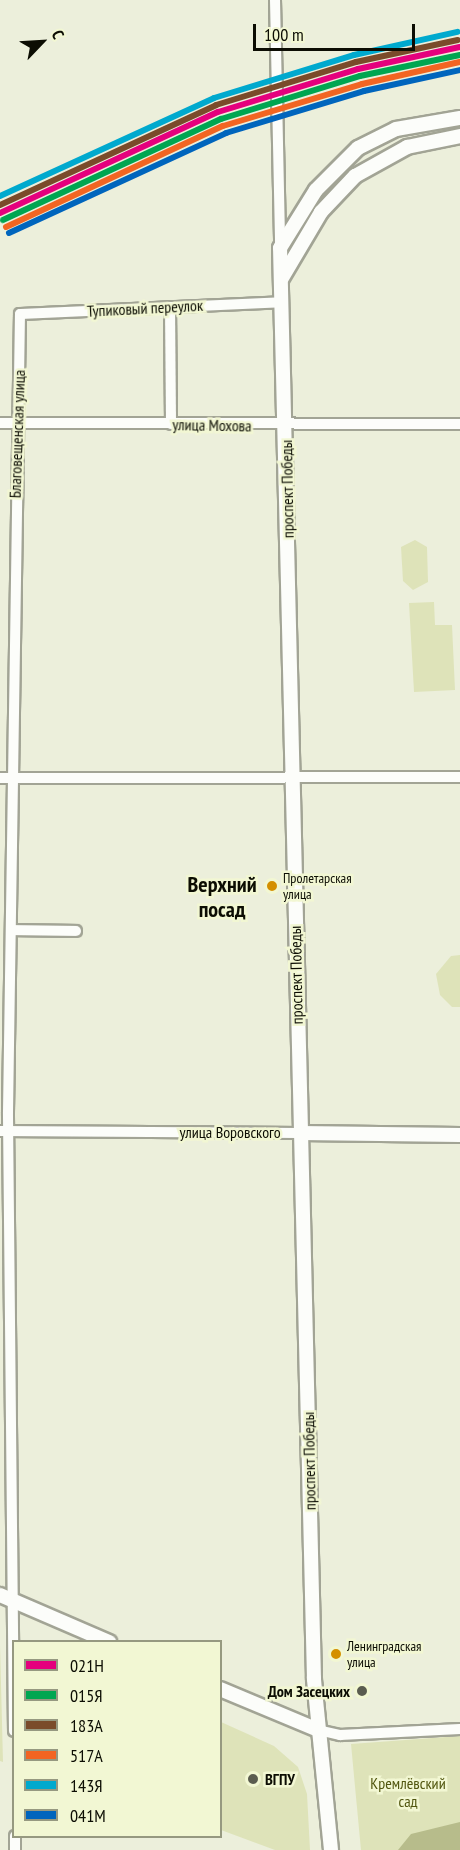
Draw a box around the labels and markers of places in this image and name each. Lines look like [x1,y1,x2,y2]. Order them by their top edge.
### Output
place label: Пролетарская улица [283,870,352,903]
marker: Пролетарская улица [266,880,278,892]
place label: Ленинградская улица [347,1638,422,1670]
marker: Ленинградская улица [330,1648,342,1660]
place label: Дом Засецких [268,1681,350,1701]
marker: Дом Засецких [355,1684,369,1698]
place label: ВГПУ [265,1769,295,1789]
marker: ВГПУ [246,1772,260,1786]

